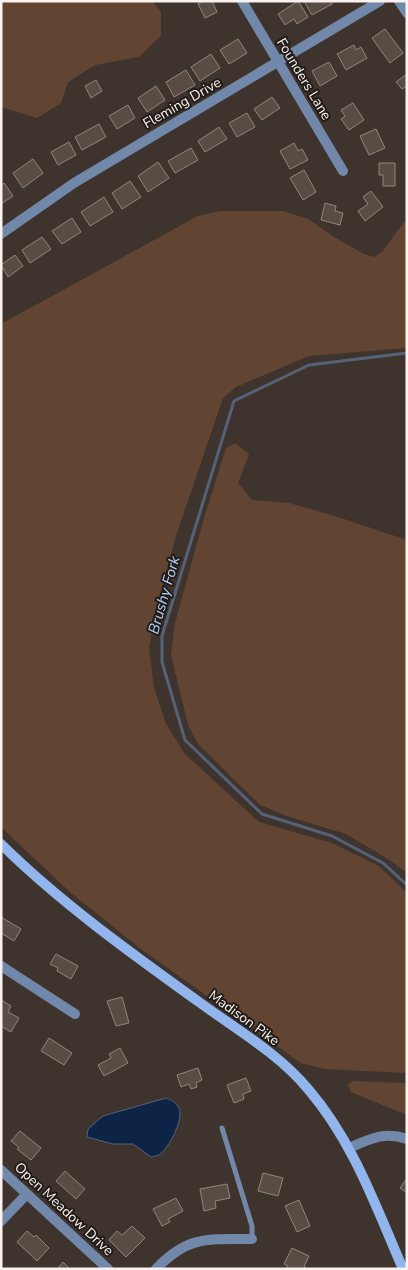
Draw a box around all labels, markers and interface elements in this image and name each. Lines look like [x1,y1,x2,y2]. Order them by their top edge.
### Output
street label: Founders Lane [272,35,336,123]
street label: Fleming Drive [139,73,225,133]
water label: Brushy Fork [143,553,185,636]
street label: Madison Pike [205,986,283,1050]
street label: Open Meadow Drive [10,1158,118,1260]

